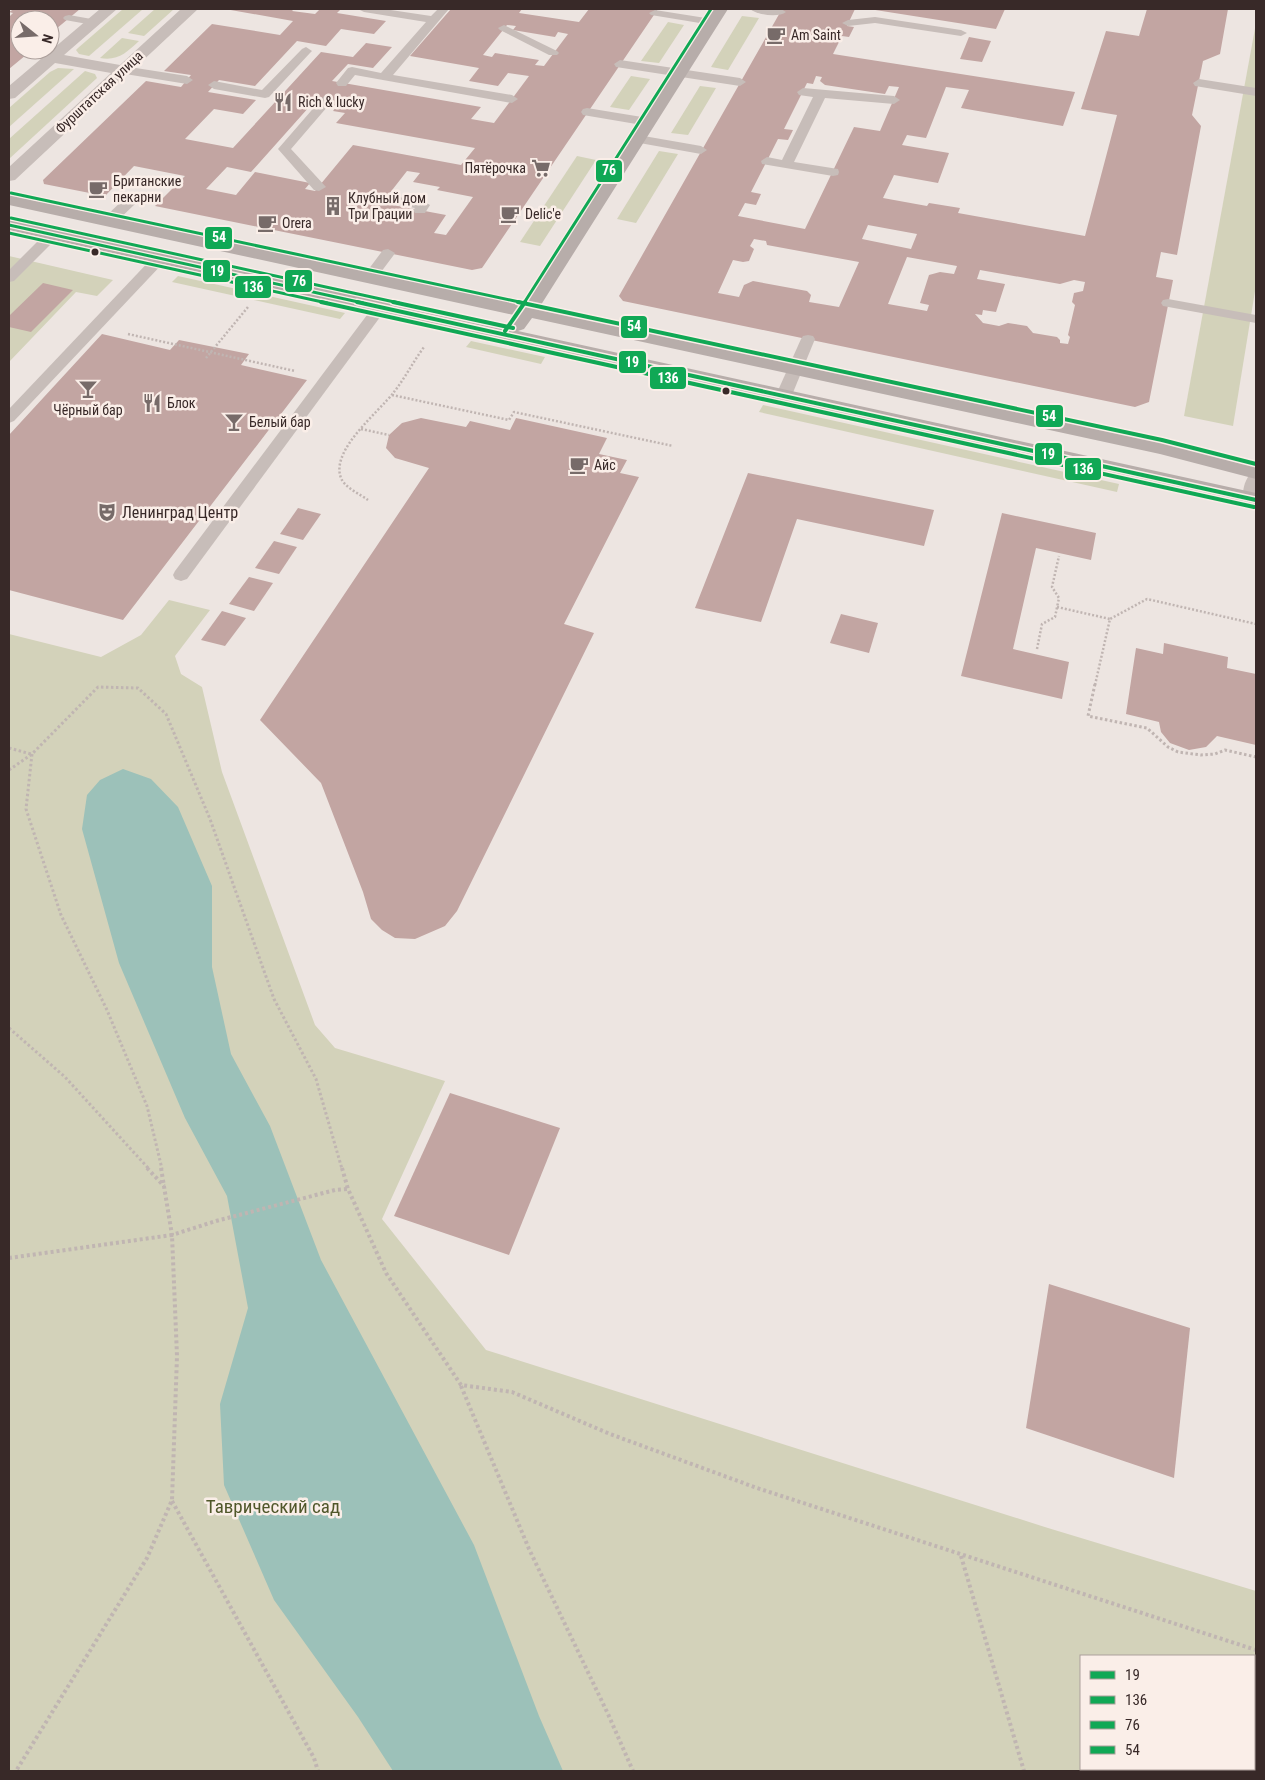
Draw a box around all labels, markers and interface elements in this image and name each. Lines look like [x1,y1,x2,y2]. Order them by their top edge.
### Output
north arrow [10,10,60,60]
cafe icon: Am Saint [765,24,787,46]
place label: Am Saint [791,27,841,43]
text: N [39,32,56,45]
street label: Фурштатская улица [52,47,146,137]
restaurant icon: Rich & lucky [272,91,294,113]
place label: Rich & lucky [298,94,365,110]
supermarket icon: Пятёрочка [530,157,552,179]
line badge: 76 [595,159,623,183]
place label: Пятёрочка [465,160,526,176]
text: 76 [602,162,616,178]
place label: Британские пекарни [113,173,182,205]
cafe icon: Британские пекарни [87,178,109,200]
place label: Клубный дом Три Грации [348,190,426,222]
building icon: Клубный дом Три Грации [322,195,344,217]
cafe icon: Delic'e [499,203,521,225]
place label: Delic'e [525,206,561,222]
cafe icon: Orera [256,212,278,234]
place label: Orera [282,215,312,231]
line badge: 54 [204,226,233,250]
text: 54 [212,229,226,245]
unlabelled marker [90,247,100,257]
line badge: 19 [202,259,231,283]
text: 19 [210,263,224,279]
line badge: 76 [284,269,313,293]
text: 76 [292,273,306,289]
line badge: 136 [234,275,272,299]
text: 136 [242,279,264,295]
line badge: 54 [620,315,648,339]
text: 54 [627,318,641,334]
line badge: 19 [618,350,647,374]
text: 19 [625,354,639,370]
line badge: 136 [649,366,687,390]
text: 136 [657,370,679,386]
bar icon: Чёрный бар [77,378,99,400]
unlabelled marker [721,386,731,396]
restaurant icon: Блок [141,392,163,414]
place label: Блок [167,395,196,411]
place label: Чёрный бар [53,402,123,418]
line badge: 54 [1035,404,1064,428]
text: 54 [1042,408,1056,424]
bar icon: Белый бар [223,411,245,433]
place label: Белый бар [249,414,311,430]
line badge: 19 [1034,442,1063,466]
text: 19 [1041,446,1055,462]
cafe icon: Айс [568,454,590,476]
place label: Айс [594,457,616,473]
line badge: 136 [1064,457,1102,481]
text: 136 [1072,461,1094,477]
theatre icon: Ленинград Центр [96,501,118,523]
place label: Ленинград Центр [122,503,238,522]
park label: Таврический сад [206,1495,340,1518]
legend [1080,1655,1255,1770]
text: 19 [1125,1666,1140,1684]
text: 136 [1125,1691,1147,1709]
text: 76 [1125,1716,1140,1734]
text: 54 [1125,1741,1140,1759]

